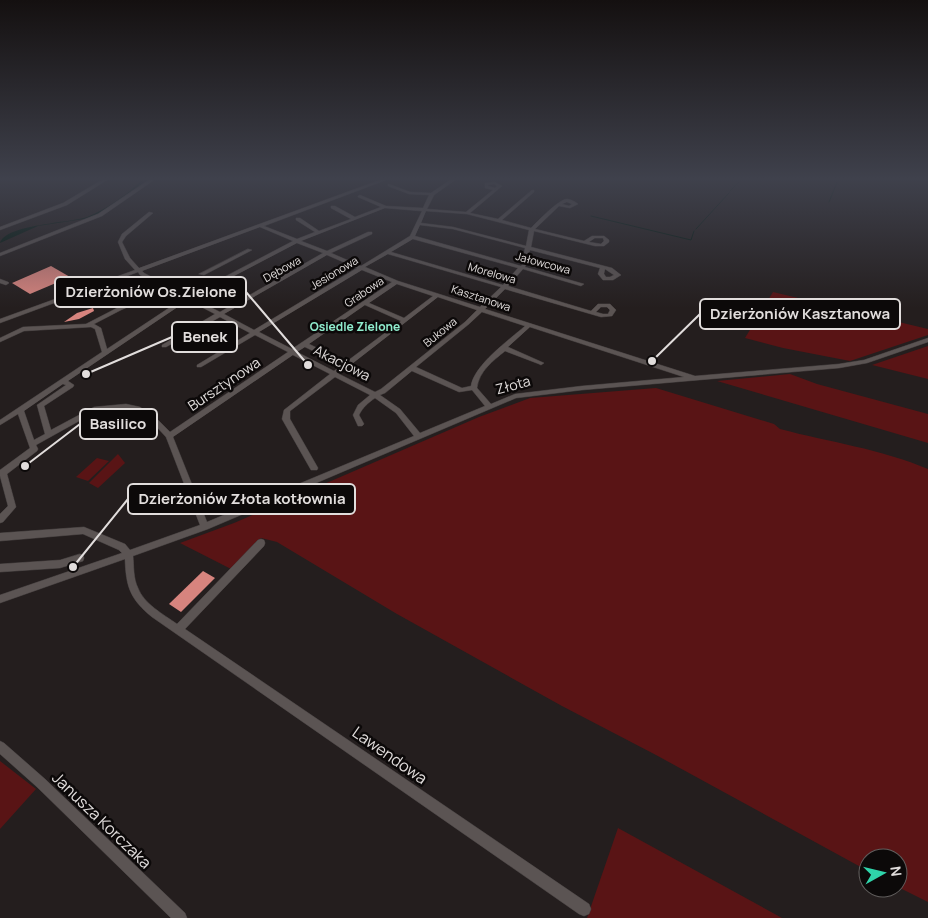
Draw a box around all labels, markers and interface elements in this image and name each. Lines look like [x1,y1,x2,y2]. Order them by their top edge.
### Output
street label: Jałowcowa [514,248,572,277]
street label: Dębowa [260,252,303,285]
street label: Jesionowa [307,252,360,293]
street label: Morelowa [466,259,518,286]
street label: Grabowa [341,273,386,310]
callout: Dzierżoniów Os.Zielone [55,277,246,307]
text: Dzierżoniów Os.Zielone [66,281,236,302]
street label: Kasztanowa [449,281,513,314]
callout: Dzierżoniów Kasztanowa [700,299,900,329]
text: Dzierżoniów Kasztanowa [710,303,890,324]
street label: Bukowa [420,313,460,350]
district label: Osiedle Zielone [310,318,400,335]
callout: Benek [172,322,237,352]
text: Benek [183,326,228,347]
street label: Akacjowa [311,340,374,385]
street label: Bursztynowa [184,352,264,415]
street label: Złota [493,371,532,398]
callout: Basilico [80,409,157,439]
text: Basilico [90,413,146,434]
callout: Dzierżoniów Złota kotłownia [128,484,355,514]
text: Dzierżoniów Złota kotłownia [138,488,346,509]
street label: Lawendowa [348,721,432,789]
street label: Janusza Korczaka [48,767,156,873]
north arrow [858,848,908,898]
text: N [886,865,906,877]

